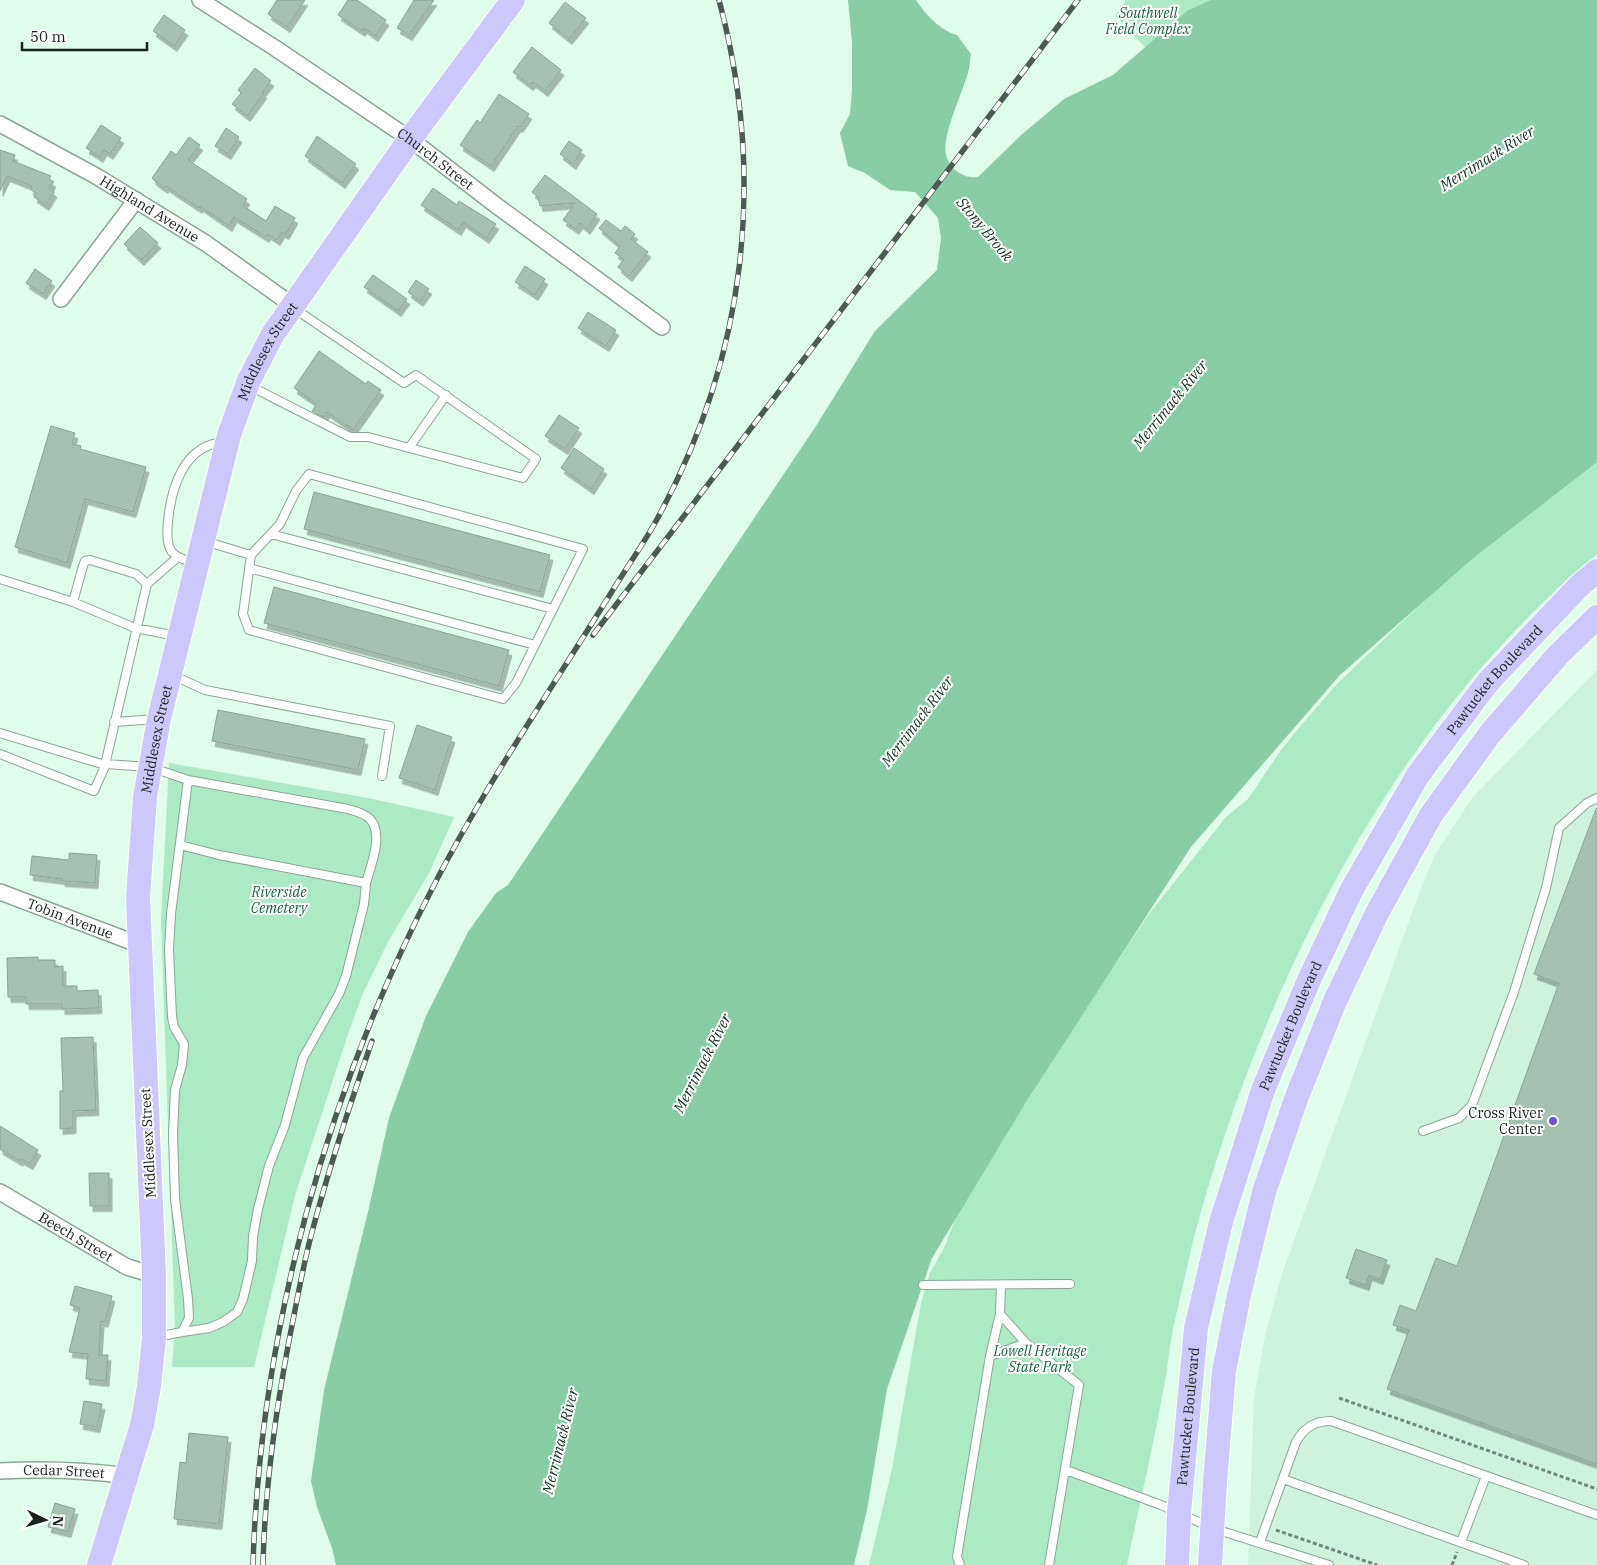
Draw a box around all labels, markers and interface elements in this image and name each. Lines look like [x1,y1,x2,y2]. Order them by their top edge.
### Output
park label: Southwell Field Complex [1105,4,1191,38]
scale bar [22,20,148,52]
text: 50 m [30,27,66,46]
water label: Merrimack River [1435,121,1538,195]
street label: Church Street [394,124,477,194]
street label: Highland Avenue [96,171,203,246]
water label: Stony Brook [952,192,1017,265]
street label: Middlesex Street [233,299,302,403]
water label: Merrimack River [1128,356,1212,453]
street label: Pawtucket Boulevard [1443,621,1547,738]
water label: Merrimack River [876,672,957,771]
street label: Middlesex Street [137,683,176,795]
park label: Riverside Cemetery [251,883,309,917]
street label: Tobin Avenue [25,894,116,943]
street label: Pawtucket Boulevard [1255,958,1326,1093]
water label: Merrimack River [668,1010,735,1117]
street label: Middlesex Street [136,1088,160,1198]
place label: Cross River Center [1468,1104,1544,1138]
marker: Cross River Center [1547,1115,1559,1127]
street label: Beech Street [35,1208,116,1266]
park label: Lowell Heritage State Park [993,1342,1087,1376]
street label: Pawtucket Boulevard [1173,1346,1203,1486]
water label: Merrimack River [537,1386,582,1497]
street label: Cedar Street [23,1461,106,1482]
north arrow [20,1495,70,1545]
text: N [49,1515,67,1527]

